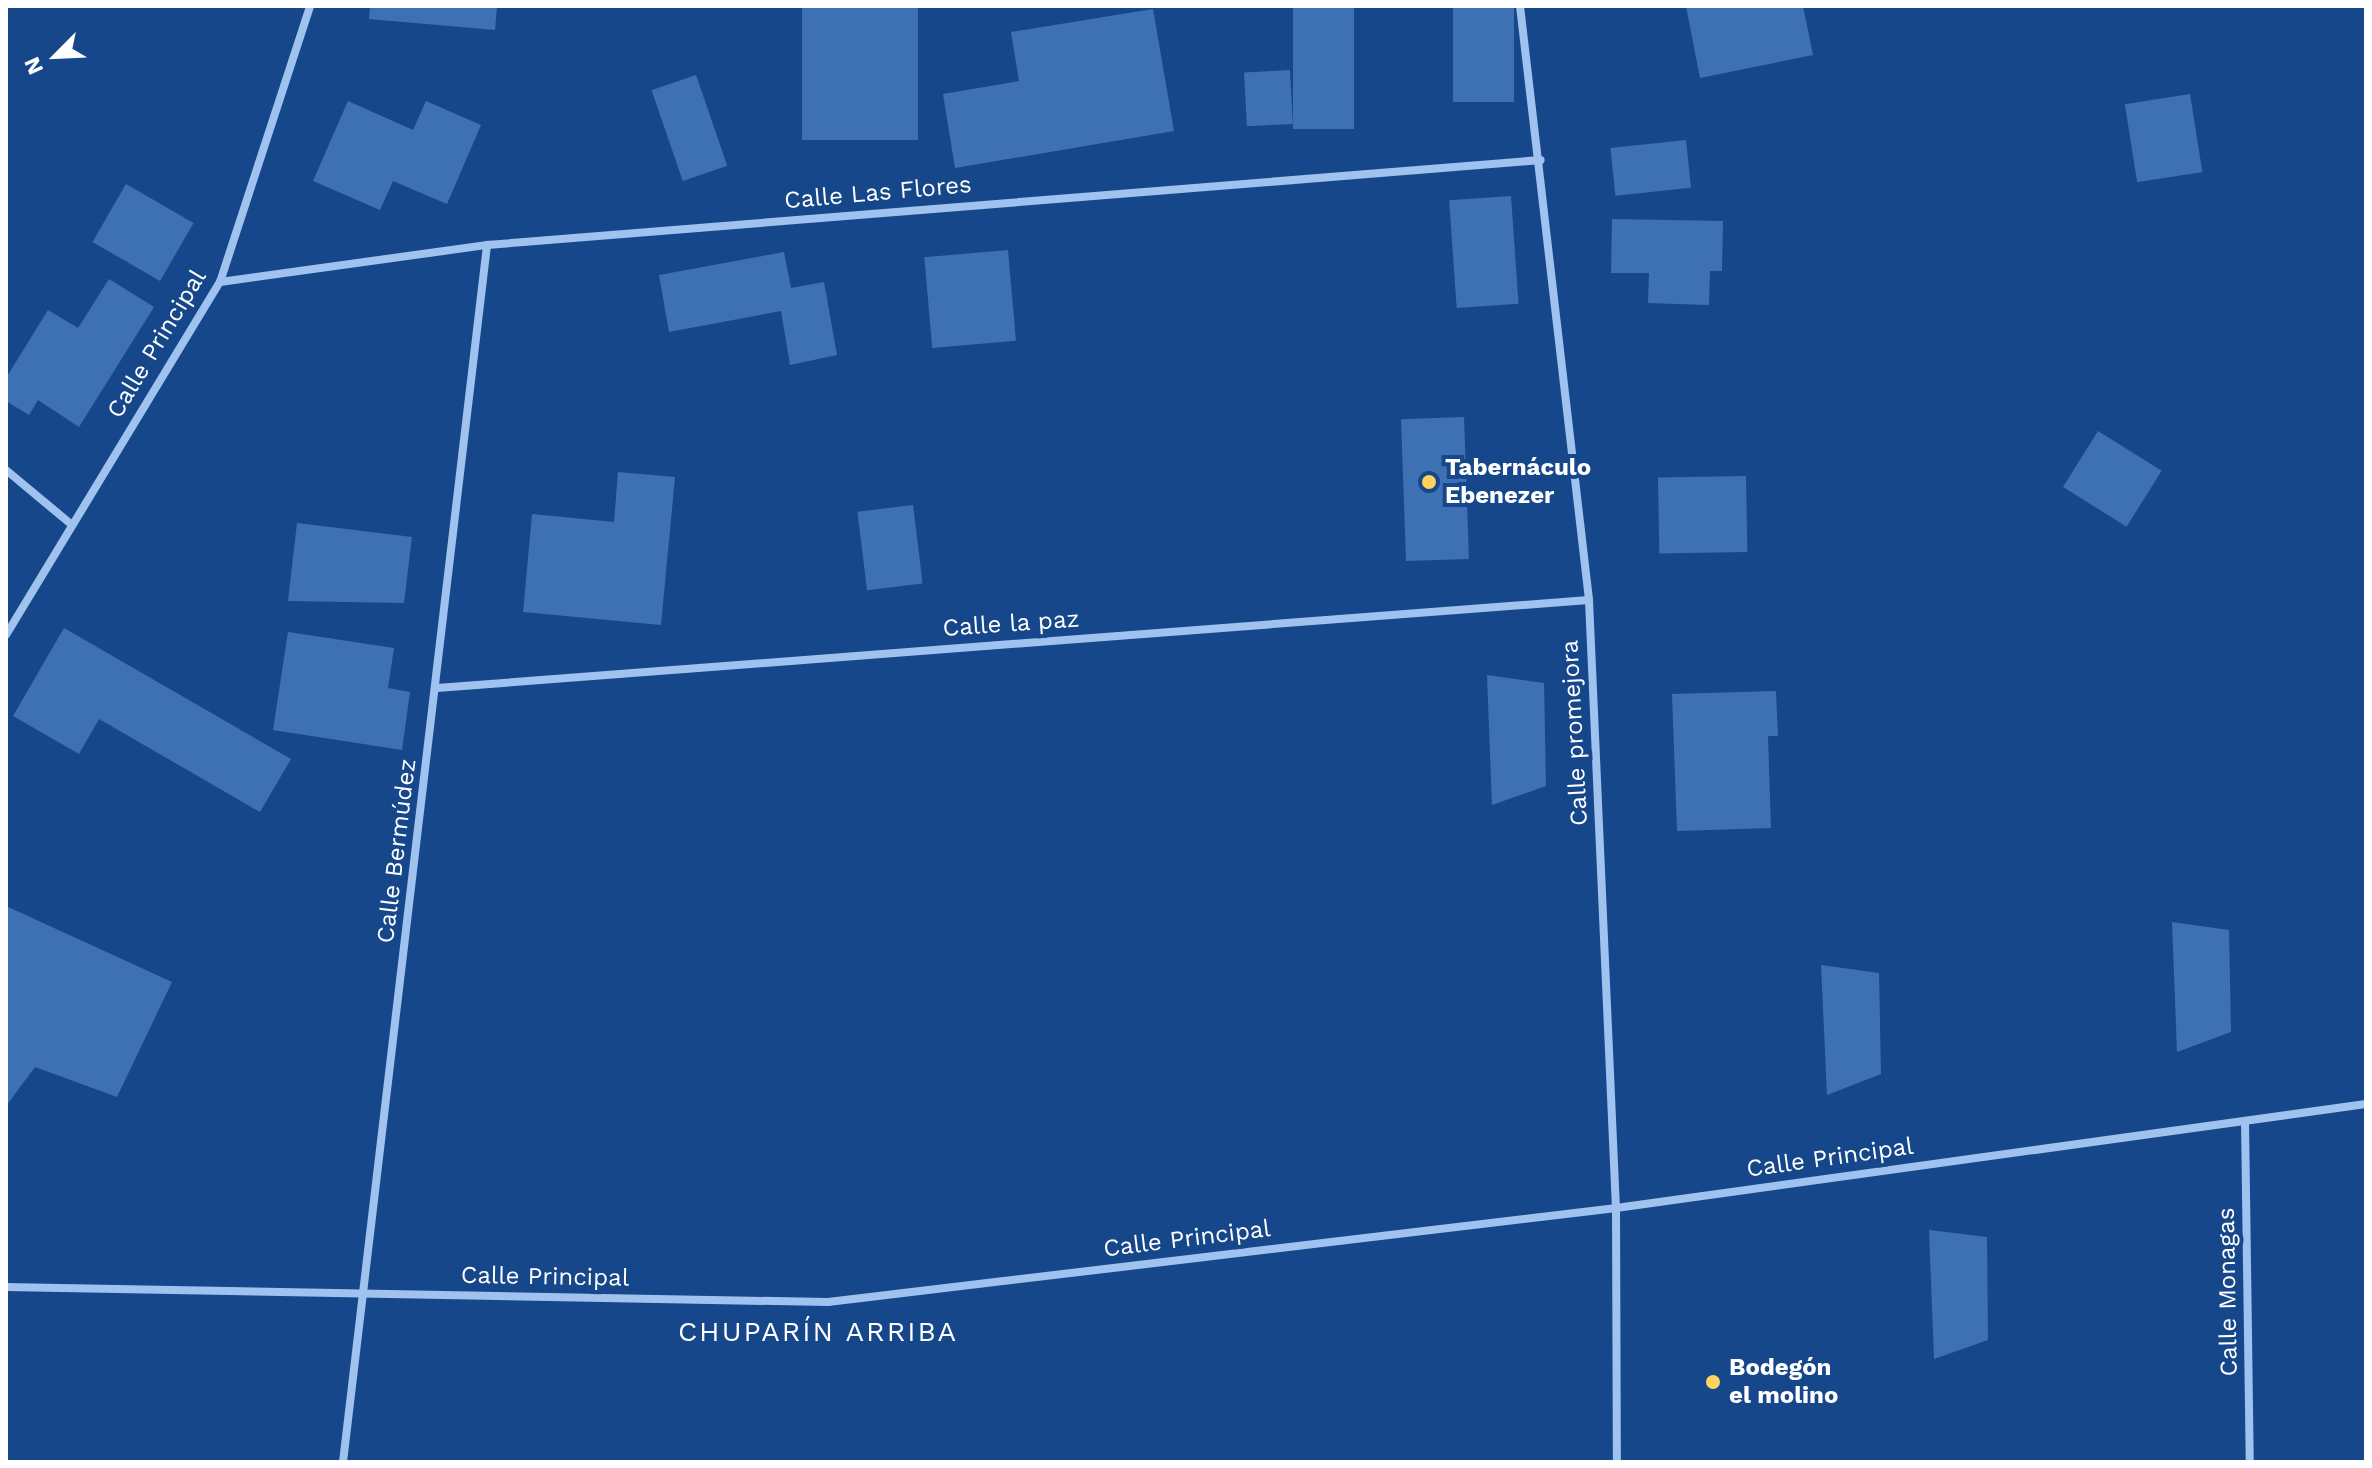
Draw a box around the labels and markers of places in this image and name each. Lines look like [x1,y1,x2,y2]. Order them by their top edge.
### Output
place label: Tabernáculo Ebenezer [1445,454,1591,510]
marker: Tabernáculo Ebenezer [1420,473,1438,491]
place label: Bodegón el molino [1729,1354,1839,1410]
marker: Bodegón el molino [1704,1373,1722,1391]

